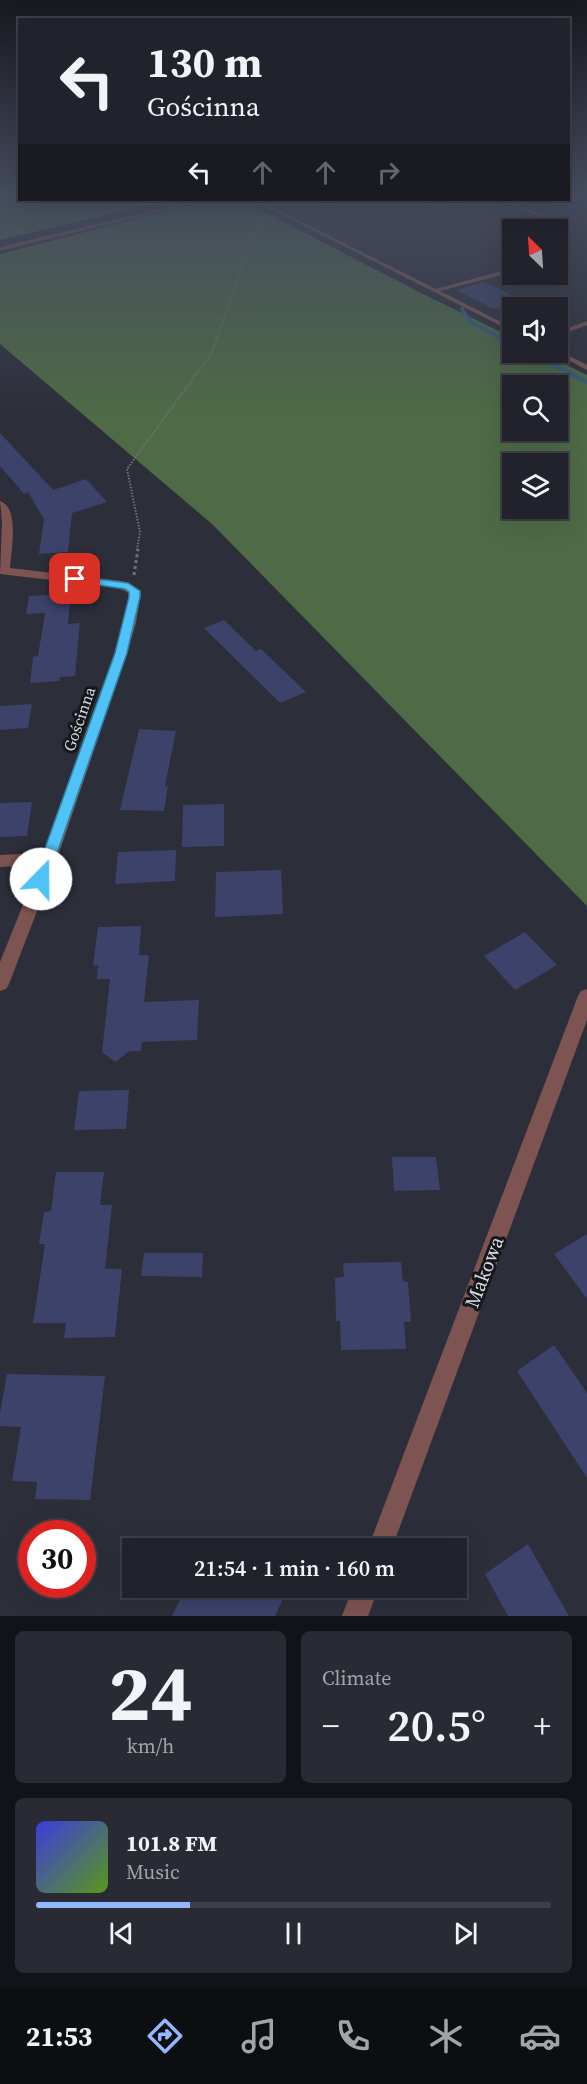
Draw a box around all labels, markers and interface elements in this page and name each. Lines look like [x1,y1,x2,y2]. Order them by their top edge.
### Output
text: 130 m [147,33,262,91]
icon: left [48,42,126,120]
text: Gościnna [147,88,260,125]
icon: left [183,156,216,189]
icon: ahead [246,156,279,189]
icon: ahead [309,156,342,189]
icon: right [372,156,405,189]
north arrow [502,219,568,285]
map controls [502,219,568,519]
button: sound [502,297,568,363]
button: search [502,375,568,441]
button: layers [502,453,568,519]
pin [49,553,100,604]
icon: arrive [58,562,91,595]
street label: Gościnna [58,683,101,754]
position arrow [9,847,73,911]
street label: Makowa [458,1231,511,1312]
speed limit sign: 30 [18,1520,96,1598]
text: 21:54 · 1 min · 160 m [194,1553,395,1583]
text: 24 [108,1639,193,1746]
text: Climate [322,1664,391,1692]
text: 20.5° [387,1694,486,1756]
text: − [322,1703,340,1748]
text: + [534,1703,551,1748]
text: km/h [127,1732,174,1760]
text: 101.8 FM [126,1828,217,1858]
text: Music [126,1858,180,1886]
icon: previous [105,1917,138,1950]
icon: pause [277,1917,310,1950]
icon: next [449,1917,482,1950]
icon: directions [144,2015,186,2057]
icon: music [238,2015,280,2057]
icon: phone [332,2015,374,2057]
icon: climate [425,2015,467,2057]
icon: car [519,2015,561,2057]
text: 21:53 [26,2018,93,2055]

